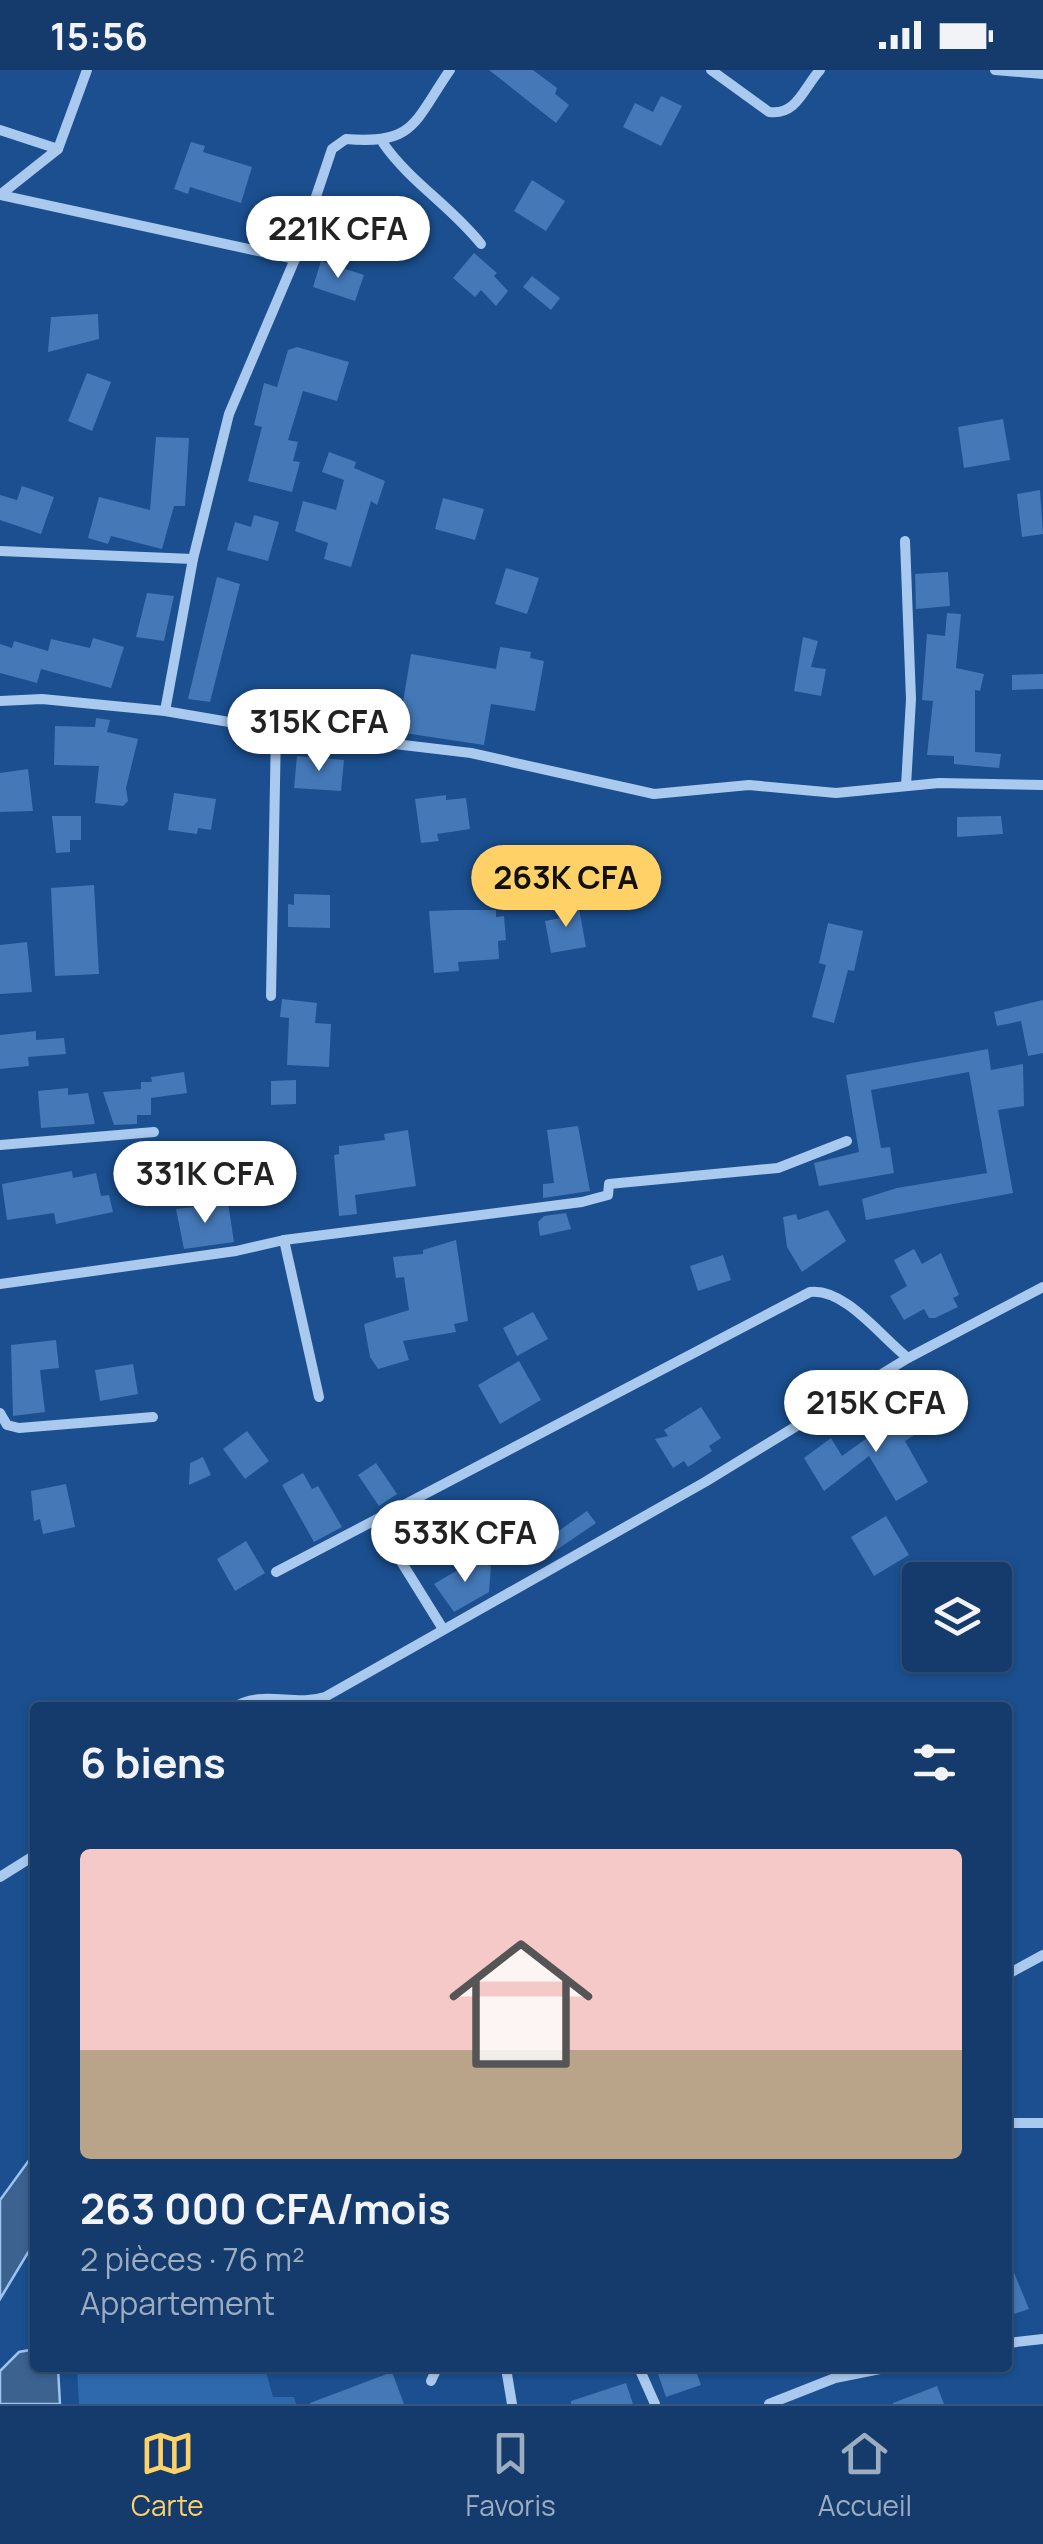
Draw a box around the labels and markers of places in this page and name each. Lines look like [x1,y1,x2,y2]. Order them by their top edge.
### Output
pin: 221K CFA [235,196,441,281]
pin: 315K CFA [216,689,422,774]
pin: 263K CFA [463,845,669,930]
pin: 331K CFA [102,1141,308,1226]
pin: 215K CFA [773,1370,979,1455]
pin: 533K CFA [362,1500,568,1585]

